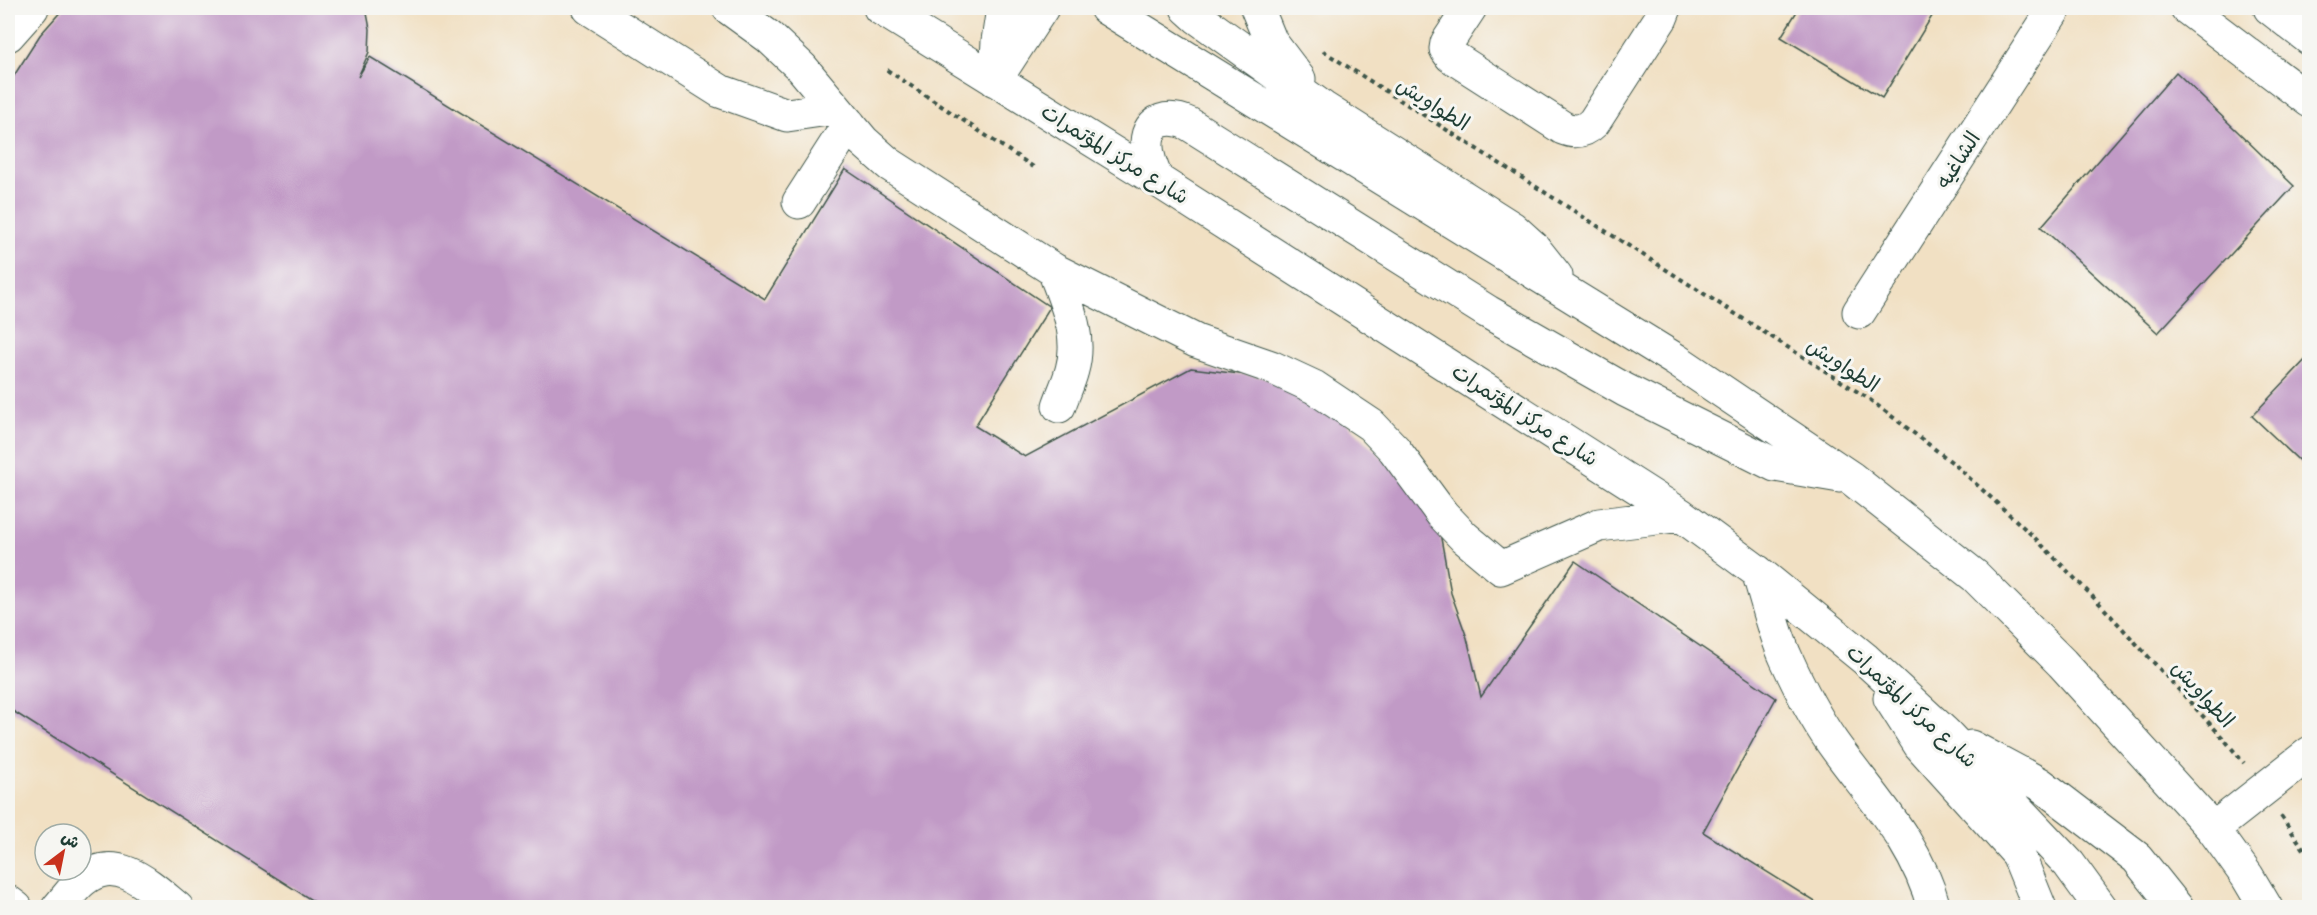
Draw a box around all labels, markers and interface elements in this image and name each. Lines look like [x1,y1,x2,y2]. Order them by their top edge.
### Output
street label: الطواويش [1389,71,1474,140]
street label: شارع مركز المؤتمرات [1034,98,1194,213]
street label: الشاغيه [1930,127,1989,196]
street label: الطواويش [1800,332,1884,401]
street label: شارع مركز المؤتمرات [1445,358,1603,475]
street label: شارع مركز المؤتمرات [1839,639,1983,776]
street label: الطواويش [2163,655,2240,736]
north arrow [33,822,93,882]
text: ش [56,826,84,856]

